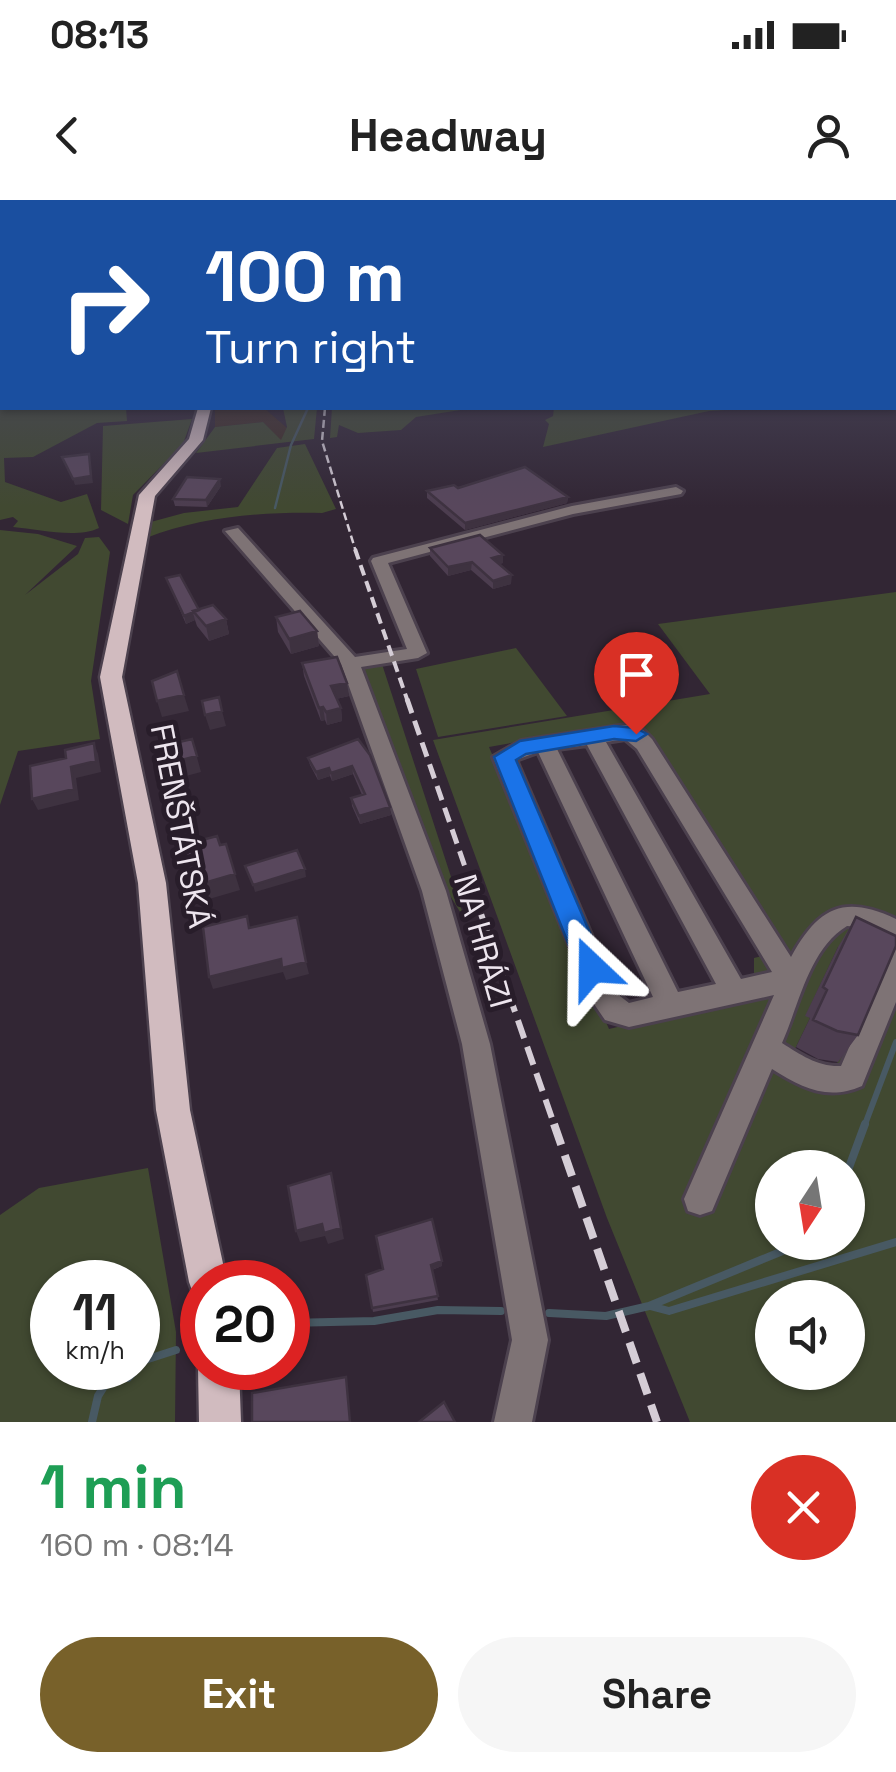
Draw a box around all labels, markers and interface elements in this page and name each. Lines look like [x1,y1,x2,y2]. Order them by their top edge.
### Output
text: 08:13 [50,11,149,59]
text: Headway [349,107,547,164]
icon: back [40,108,95,163]
icon: person [801,108,856,163]
text: 100 m [205,232,405,321]
icon: right [40,240,170,370]
text: Turn right [205,319,416,376]
pin [594,632,679,735]
icon: arrive [609,647,664,702]
street label: FRENŠTÁTSKÁ [142,721,220,931]
street label: NA HRÁZI [445,870,521,1012]
position arrow [540,916,644,1020]
north arrow [755,1150,865,1260]
map controls [755,1150,865,1390]
speed limit sign: 20 [180,1260,310,1390]
button: sound [755,1280,865,1390]
text: 11 [72,1281,118,1345]
text: km/h [65,1334,125,1366]
text: 1 min [40,1449,187,1526]
button: close [751,1455,856,1560]
text: 160 m · 08:14 [40,1525,234,1565]
button: Exit [40,1637,438,1752]
button: Share [458,1637,856,1752]

